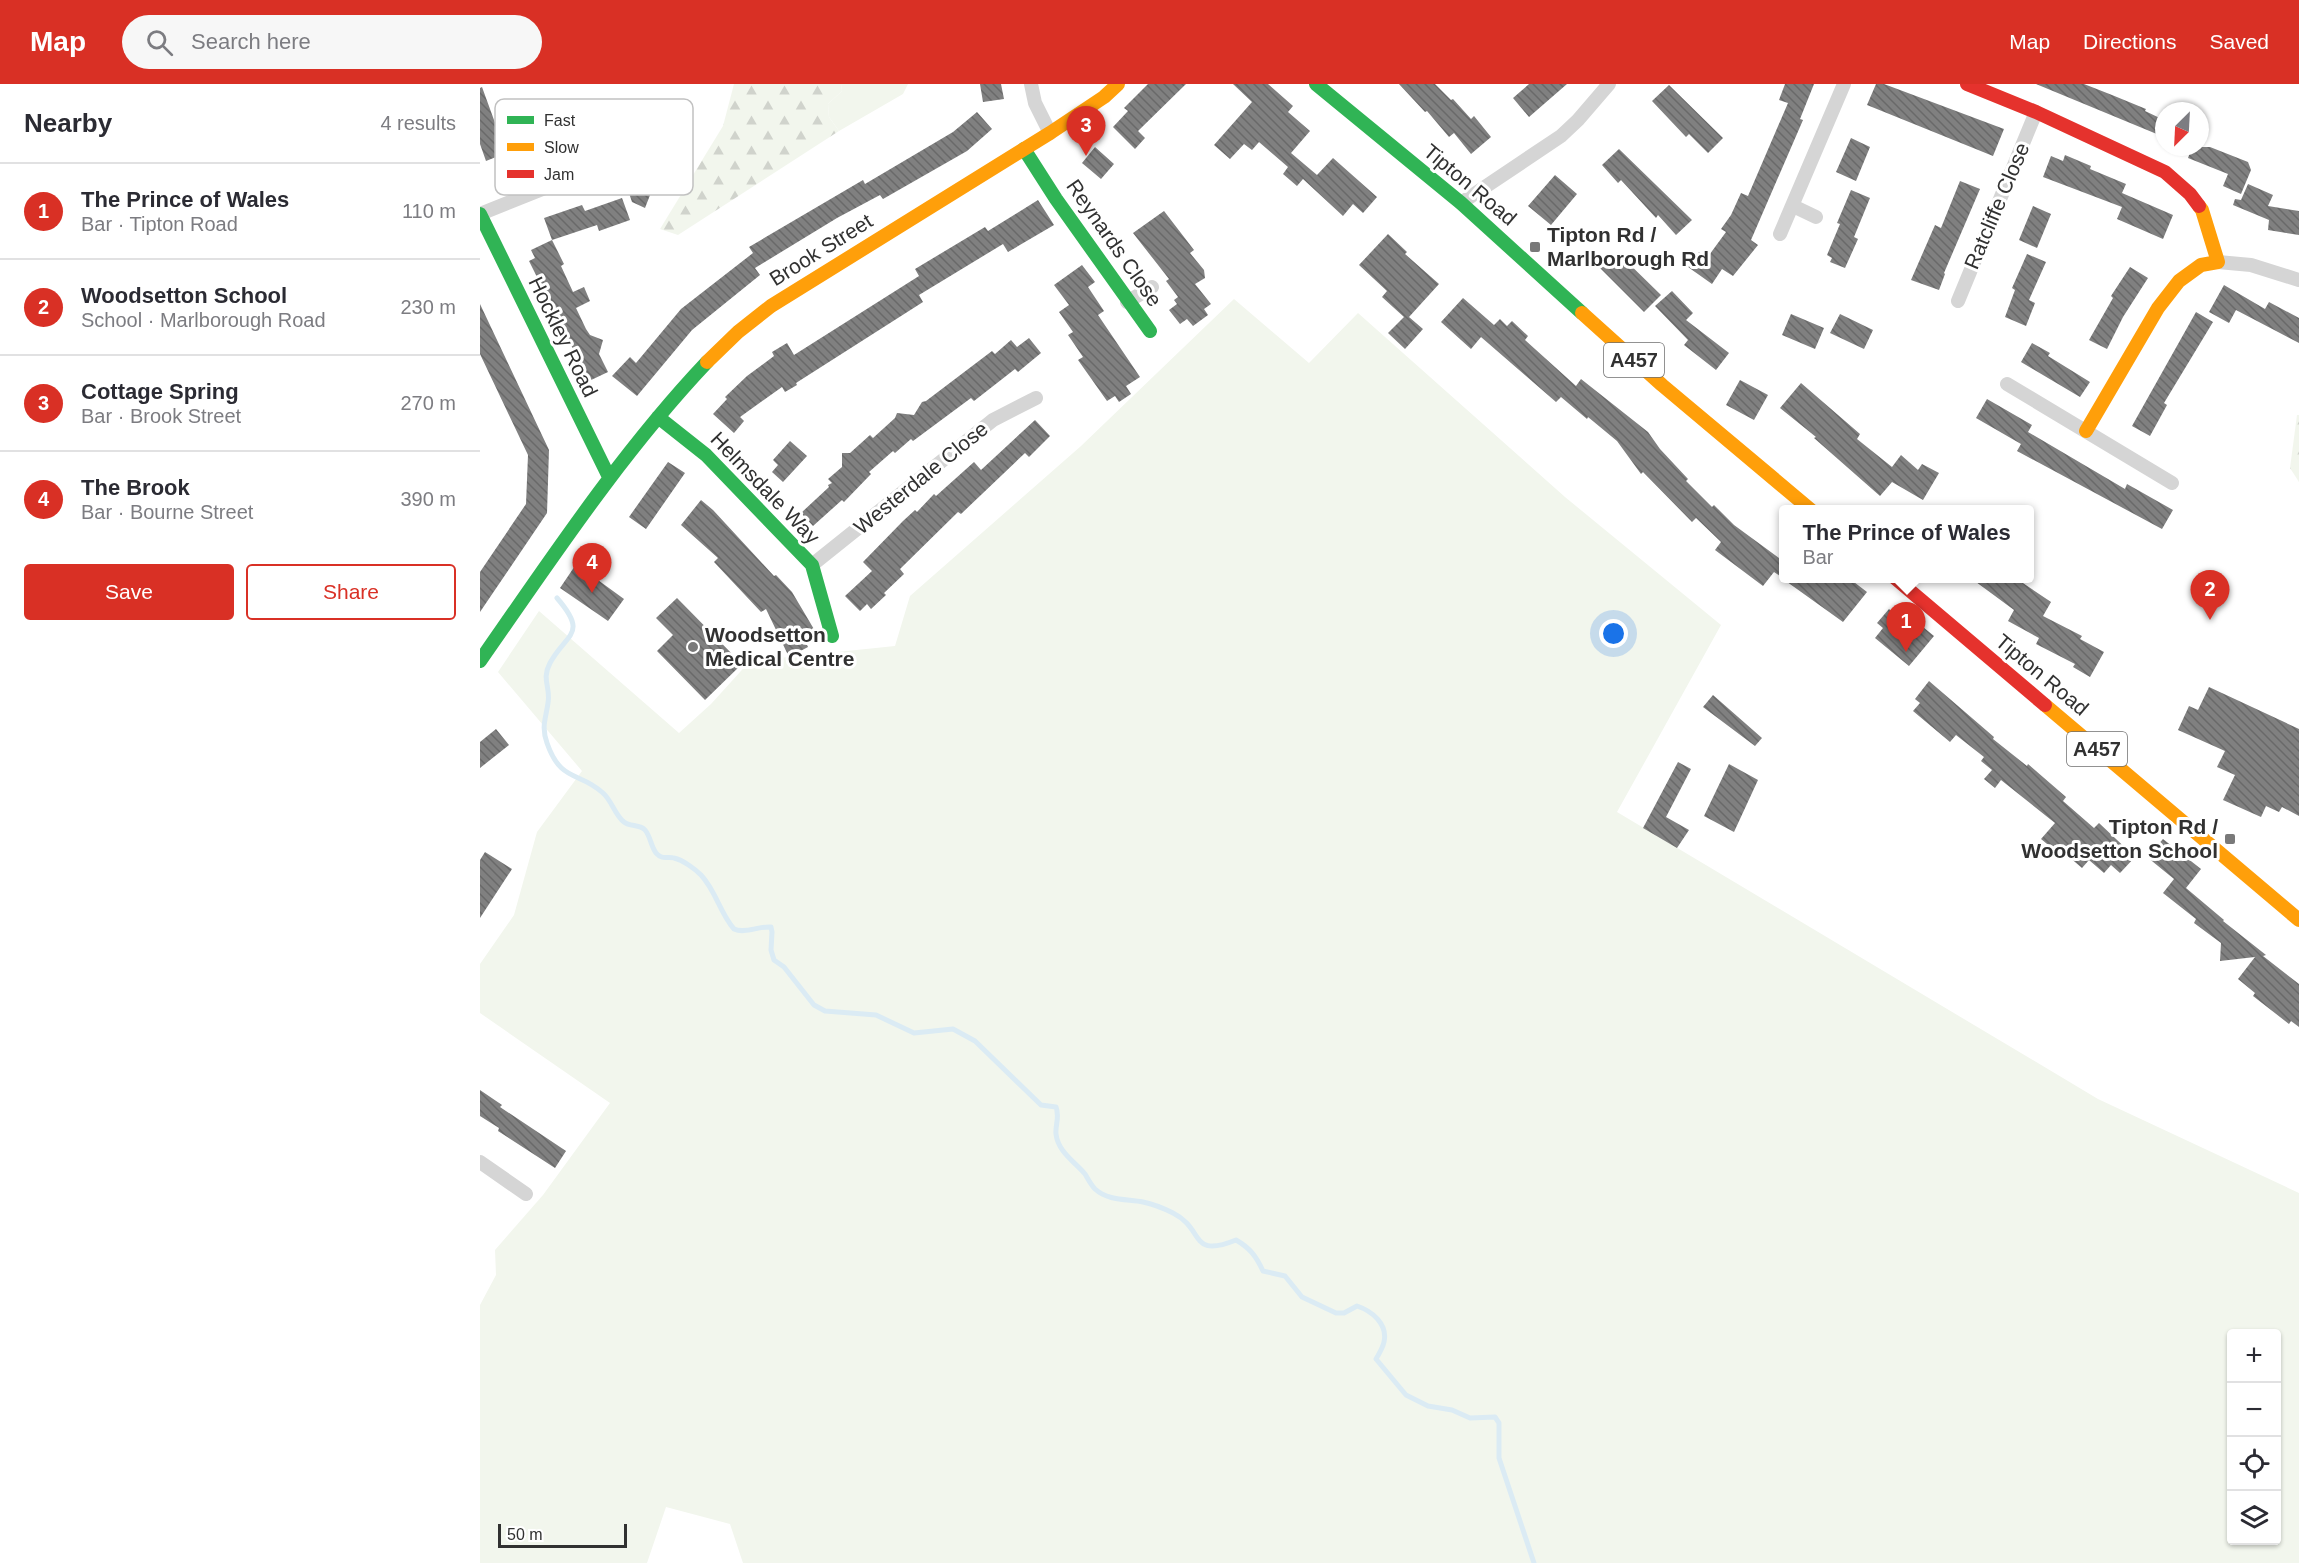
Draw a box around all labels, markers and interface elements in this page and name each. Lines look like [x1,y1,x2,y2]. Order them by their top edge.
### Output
search box [122,15,542,69]
text: Map [30,26,86,57]
icon: search [143,26,176,59]
text: Search here [191,29,311,54]
text: Map [2009,30,2050,53]
text: Directions [2083,30,2176,53]
text: Saved [2209,30,2269,53]
legend [495,99,693,195]
north arrow [2155,102,2209,156]
pin: 3 [1066,106,1106,156]
text: Nearby [24,108,112,138]
text: 4 results [380,112,456,134]
text: Fast [544,112,576,129]
text: Slow [544,139,579,156]
street label: Tipton Road [1419,139,1521,230]
street label: Ratcliffe Close [1960,139,2034,272]
text: Jam [544,166,574,183]
street label: Reynards Close [1062,175,1167,311]
text: The Prince of Wales [81,187,289,212]
text: 1 [38,200,49,222]
text: 110 m [402,200,456,222]
street label: Brook Street [765,209,876,290]
text: Bar · Tipton Road [81,213,238,235]
place label: Tipton Rd / Marlborough Rd [1547,223,1709,270]
marker: Tipton Rd / Marlborough Rd [1528,240,1542,254]
street label: Hockley Road [524,273,602,401]
text: Woodsetton School [81,283,287,308]
text: 2 [38,296,49,318]
text: 230 m [400,296,456,318]
text: School · Marlborough Road [81,309,326,331]
road number: A457 [1604,343,1664,377]
text: Cottage Spring [81,379,239,404]
text: 3 [38,392,49,414]
text: 270 m [400,392,456,414]
text: Bar · Brook Street [81,405,241,427]
street label: Westerdale Close [849,417,992,539]
street label: Helmsdale Way [706,427,825,549]
text: The Brook [81,475,190,500]
text: 4 [38,488,49,510]
text: 390 m [400,488,456,510]
text: Bar · Bourne Street [81,501,253,523]
popup [1779,505,2034,583]
text: The Prince of Wales [1802,520,2011,545]
pin: 4 [572,544,612,593]
text: Bar [1802,546,1834,568]
button: Save [24,564,234,620]
button: Share [246,564,456,620]
pin: 2 [2190,570,2230,620]
pin: 1 [1886,602,1926,652]
your location [1599,619,1628,648]
place label: Woodsetton Medical Centre [705,623,854,670]
street label: Tipton Road [1991,629,2093,720]
marker: Woodsetton Medical Centre [686,640,700,654]
road number: A457 [2067,732,2127,766]
place label: Tipton Rd / Woodsetton School [2021,815,2218,862]
marker: Tipton Rd / Woodsetton School [2223,832,2237,846]
map controls [2227,1329,2281,1545]
button: + [2227,1329,2281,1383]
button: − [2227,1383,2281,1437]
button: locate [2227,1437,2281,1491]
button: layers [2227,1491,2281,1545]
scale bar [498,1521,627,1548]
text: 50 m [507,1526,543,1543]

